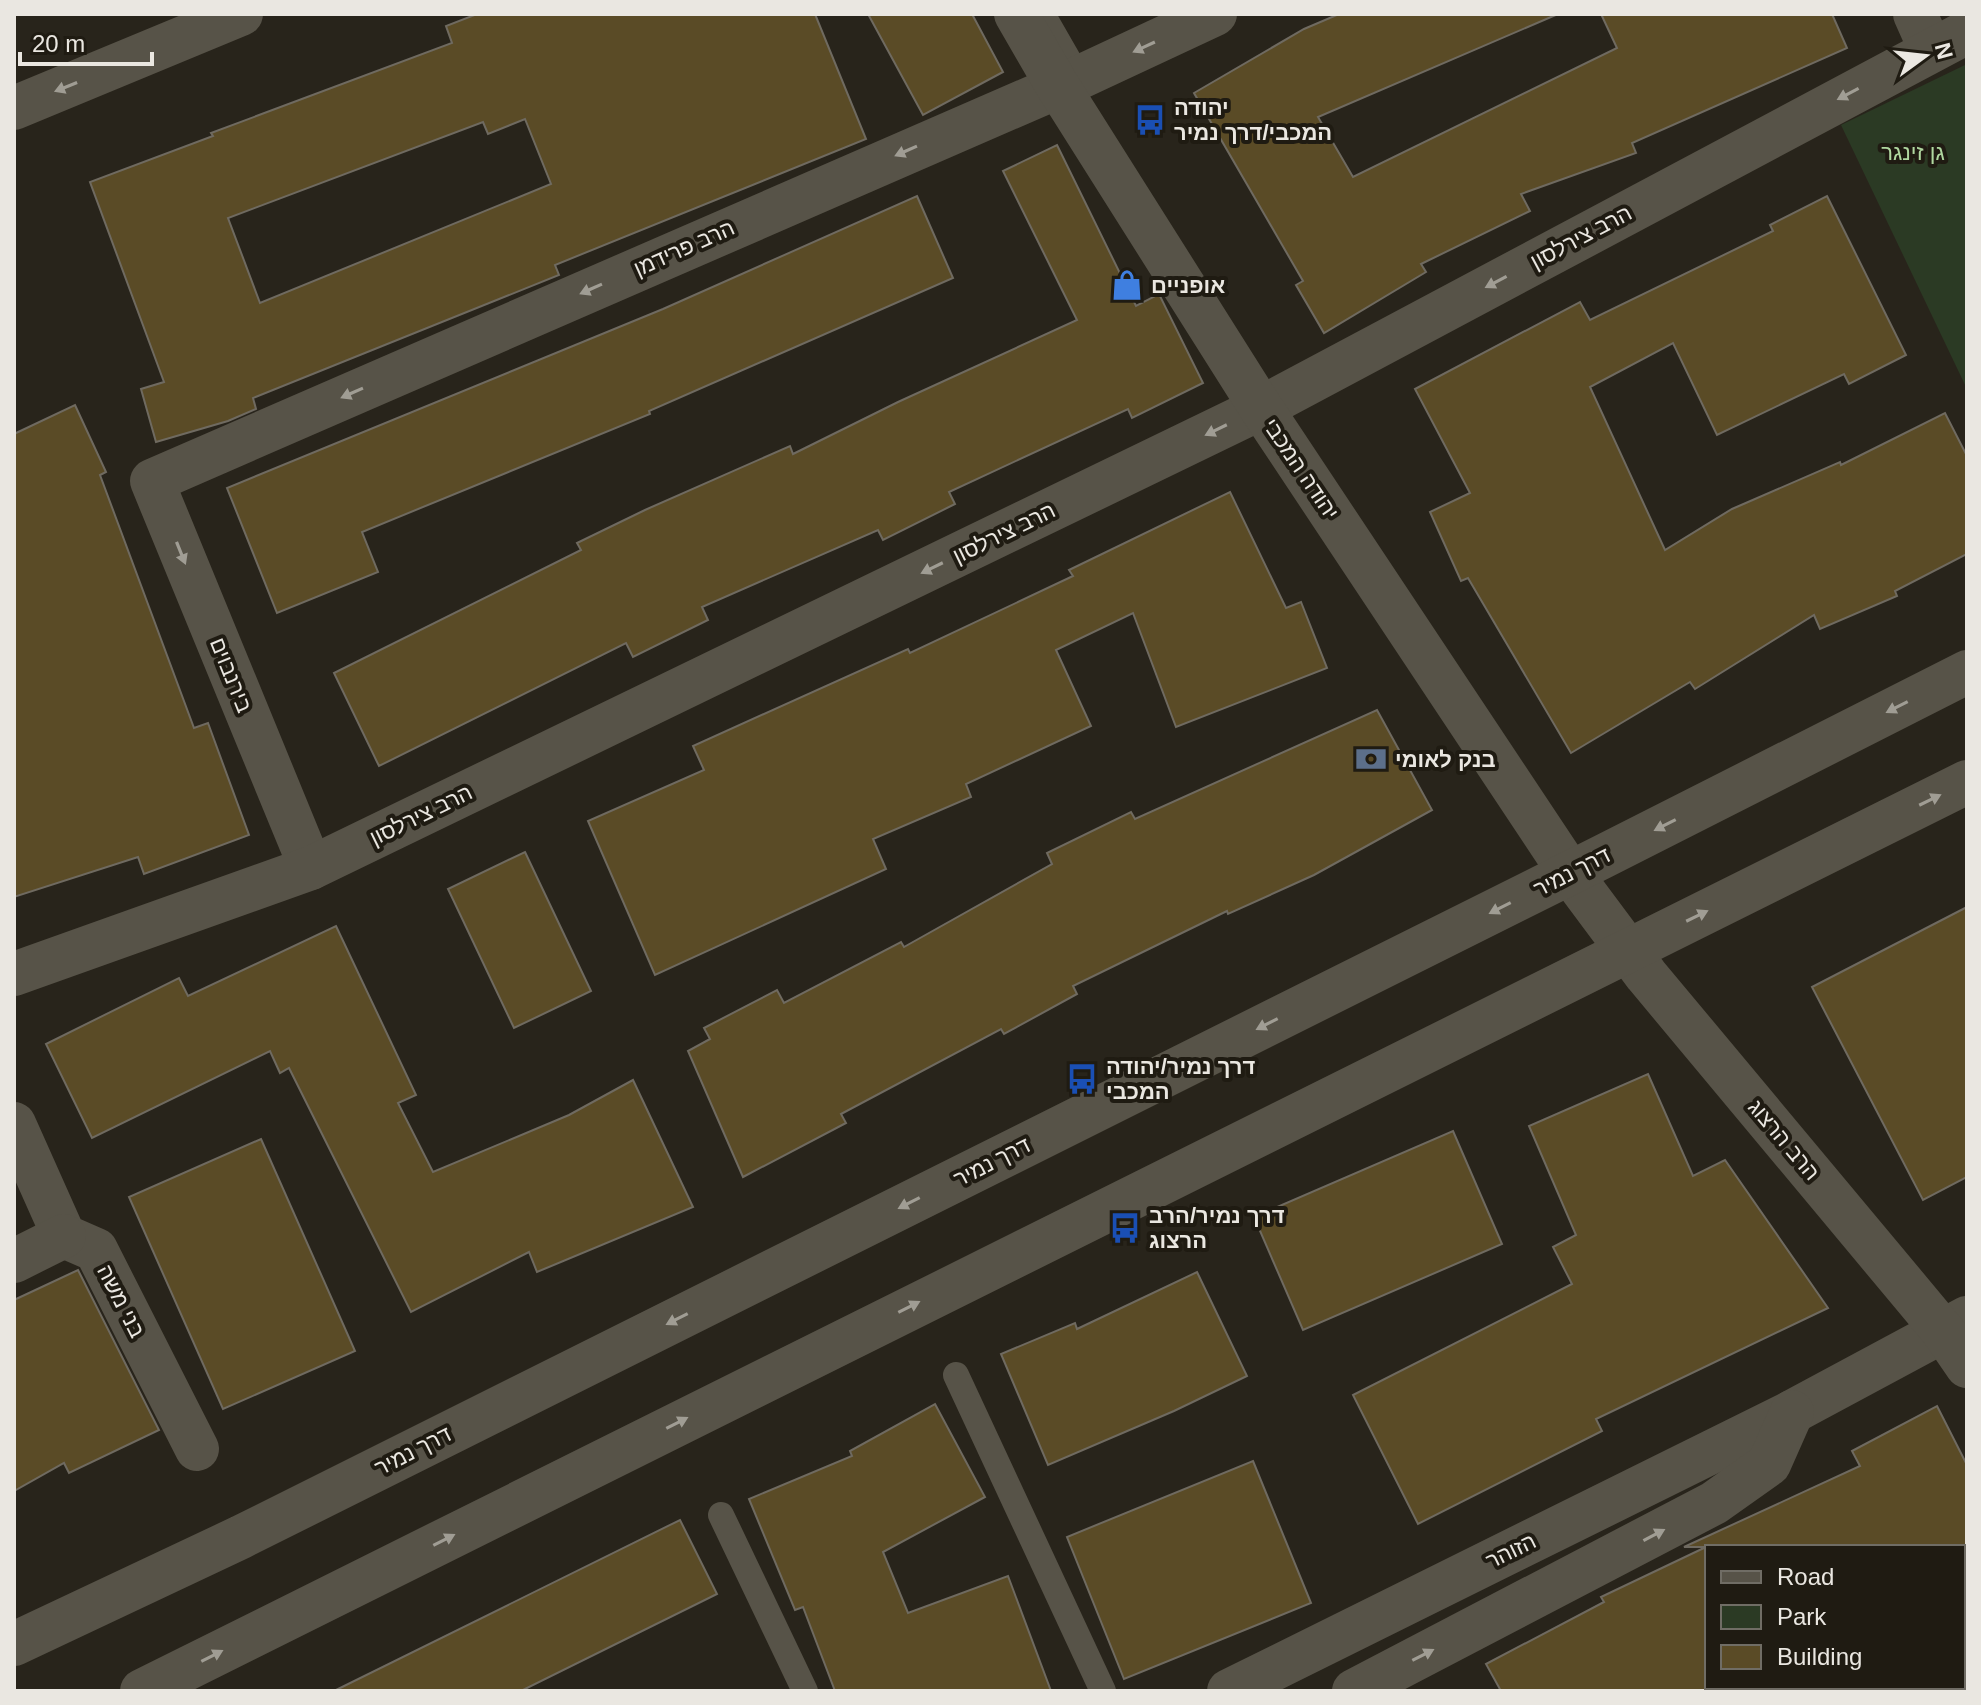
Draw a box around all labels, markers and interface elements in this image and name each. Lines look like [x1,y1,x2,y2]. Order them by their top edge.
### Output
scale bar [20,16,152,66]
north arrow [1885,16,1965,96]
text: 20 m [32,30,85,57]
one-way arrow [1132,40,1156,54]
text: N [1930,40,1958,62]
one-way arrow [54,80,78,93]
one-way arrow [1837,87,1860,100]
place label: יהודה המכבי/דרך נמיר [1174,95,1332,145]
bus stop icon: יהודה המכבי/דרך נמיר [1133,103,1167,137]
park label: גן זינגר [1881,140,1945,165]
one-way arrow [894,145,918,158]
street label: הרב צירלסון [1526,200,1636,274]
street label: הרב פרידמן [630,215,738,281]
shop icon: אופניים [1110,268,1144,302]
place label: אופניים [1151,273,1225,298]
one-way arrow [1484,276,1507,289]
one-way arrow [579,282,602,296]
one-way arrow [340,387,364,400]
street label: יהודה המכבי [1258,414,1344,524]
one-way arrow [1205,423,1228,437]
street label: הרב צירלסון [949,497,1059,569]
one-way arrow [175,541,188,565]
one-way arrow [920,561,943,575]
street label: בירנבוים [205,634,257,716]
one-way arrow [1886,701,1909,714]
bank icon: בנק לאומי [1354,742,1388,776]
place label: בנק לאומי [1395,747,1495,772]
street label: הרב צירלסון [366,779,476,851]
one-way arrow [1918,794,1941,807]
one-way arrow [1654,818,1677,831]
street label: דרך נמיר [1530,842,1614,902]
one-way arrow [1488,901,1511,915]
one-way arrow [1685,909,1709,923]
one-way arrow [1256,1017,1279,1031]
place label: דרך נמיר/יהודה המכבי [1106,1054,1255,1104]
bus stop icon: דרך נמיר/יהודה המכבי [1065,1062,1099,1096]
street label: הרב הרצוג [1743,1095,1825,1185]
street label: דרך נמיר [950,1132,1034,1192]
one-way arrow [898,1196,921,1210]
place label: דרך נמיר/הרב הרצוג [1149,1203,1285,1253]
bus stop icon: דרך נמיר/הרב הרצוג [1108,1211,1142,1245]
street label: בני משה [92,1260,150,1342]
one-way arrow [898,1300,921,1314]
one-way arrow [665,1313,688,1326]
one-way arrow [665,1417,688,1430]
street label: דרך נמיר [371,1421,455,1481]
street label: הזוהר [1482,1528,1540,1574]
one-way arrow [1642,1529,1665,1542]
one-way arrow [433,1533,456,1546]
legend [1705,1545,1965,1689]
text: Road [1777,1563,1834,1590]
text: Park [1777,1603,1827,1630]
text: Building [1777,1643,1862,1670]
one-way arrow [200,1649,223,1663]
one-way arrow [1412,1649,1435,1662]

